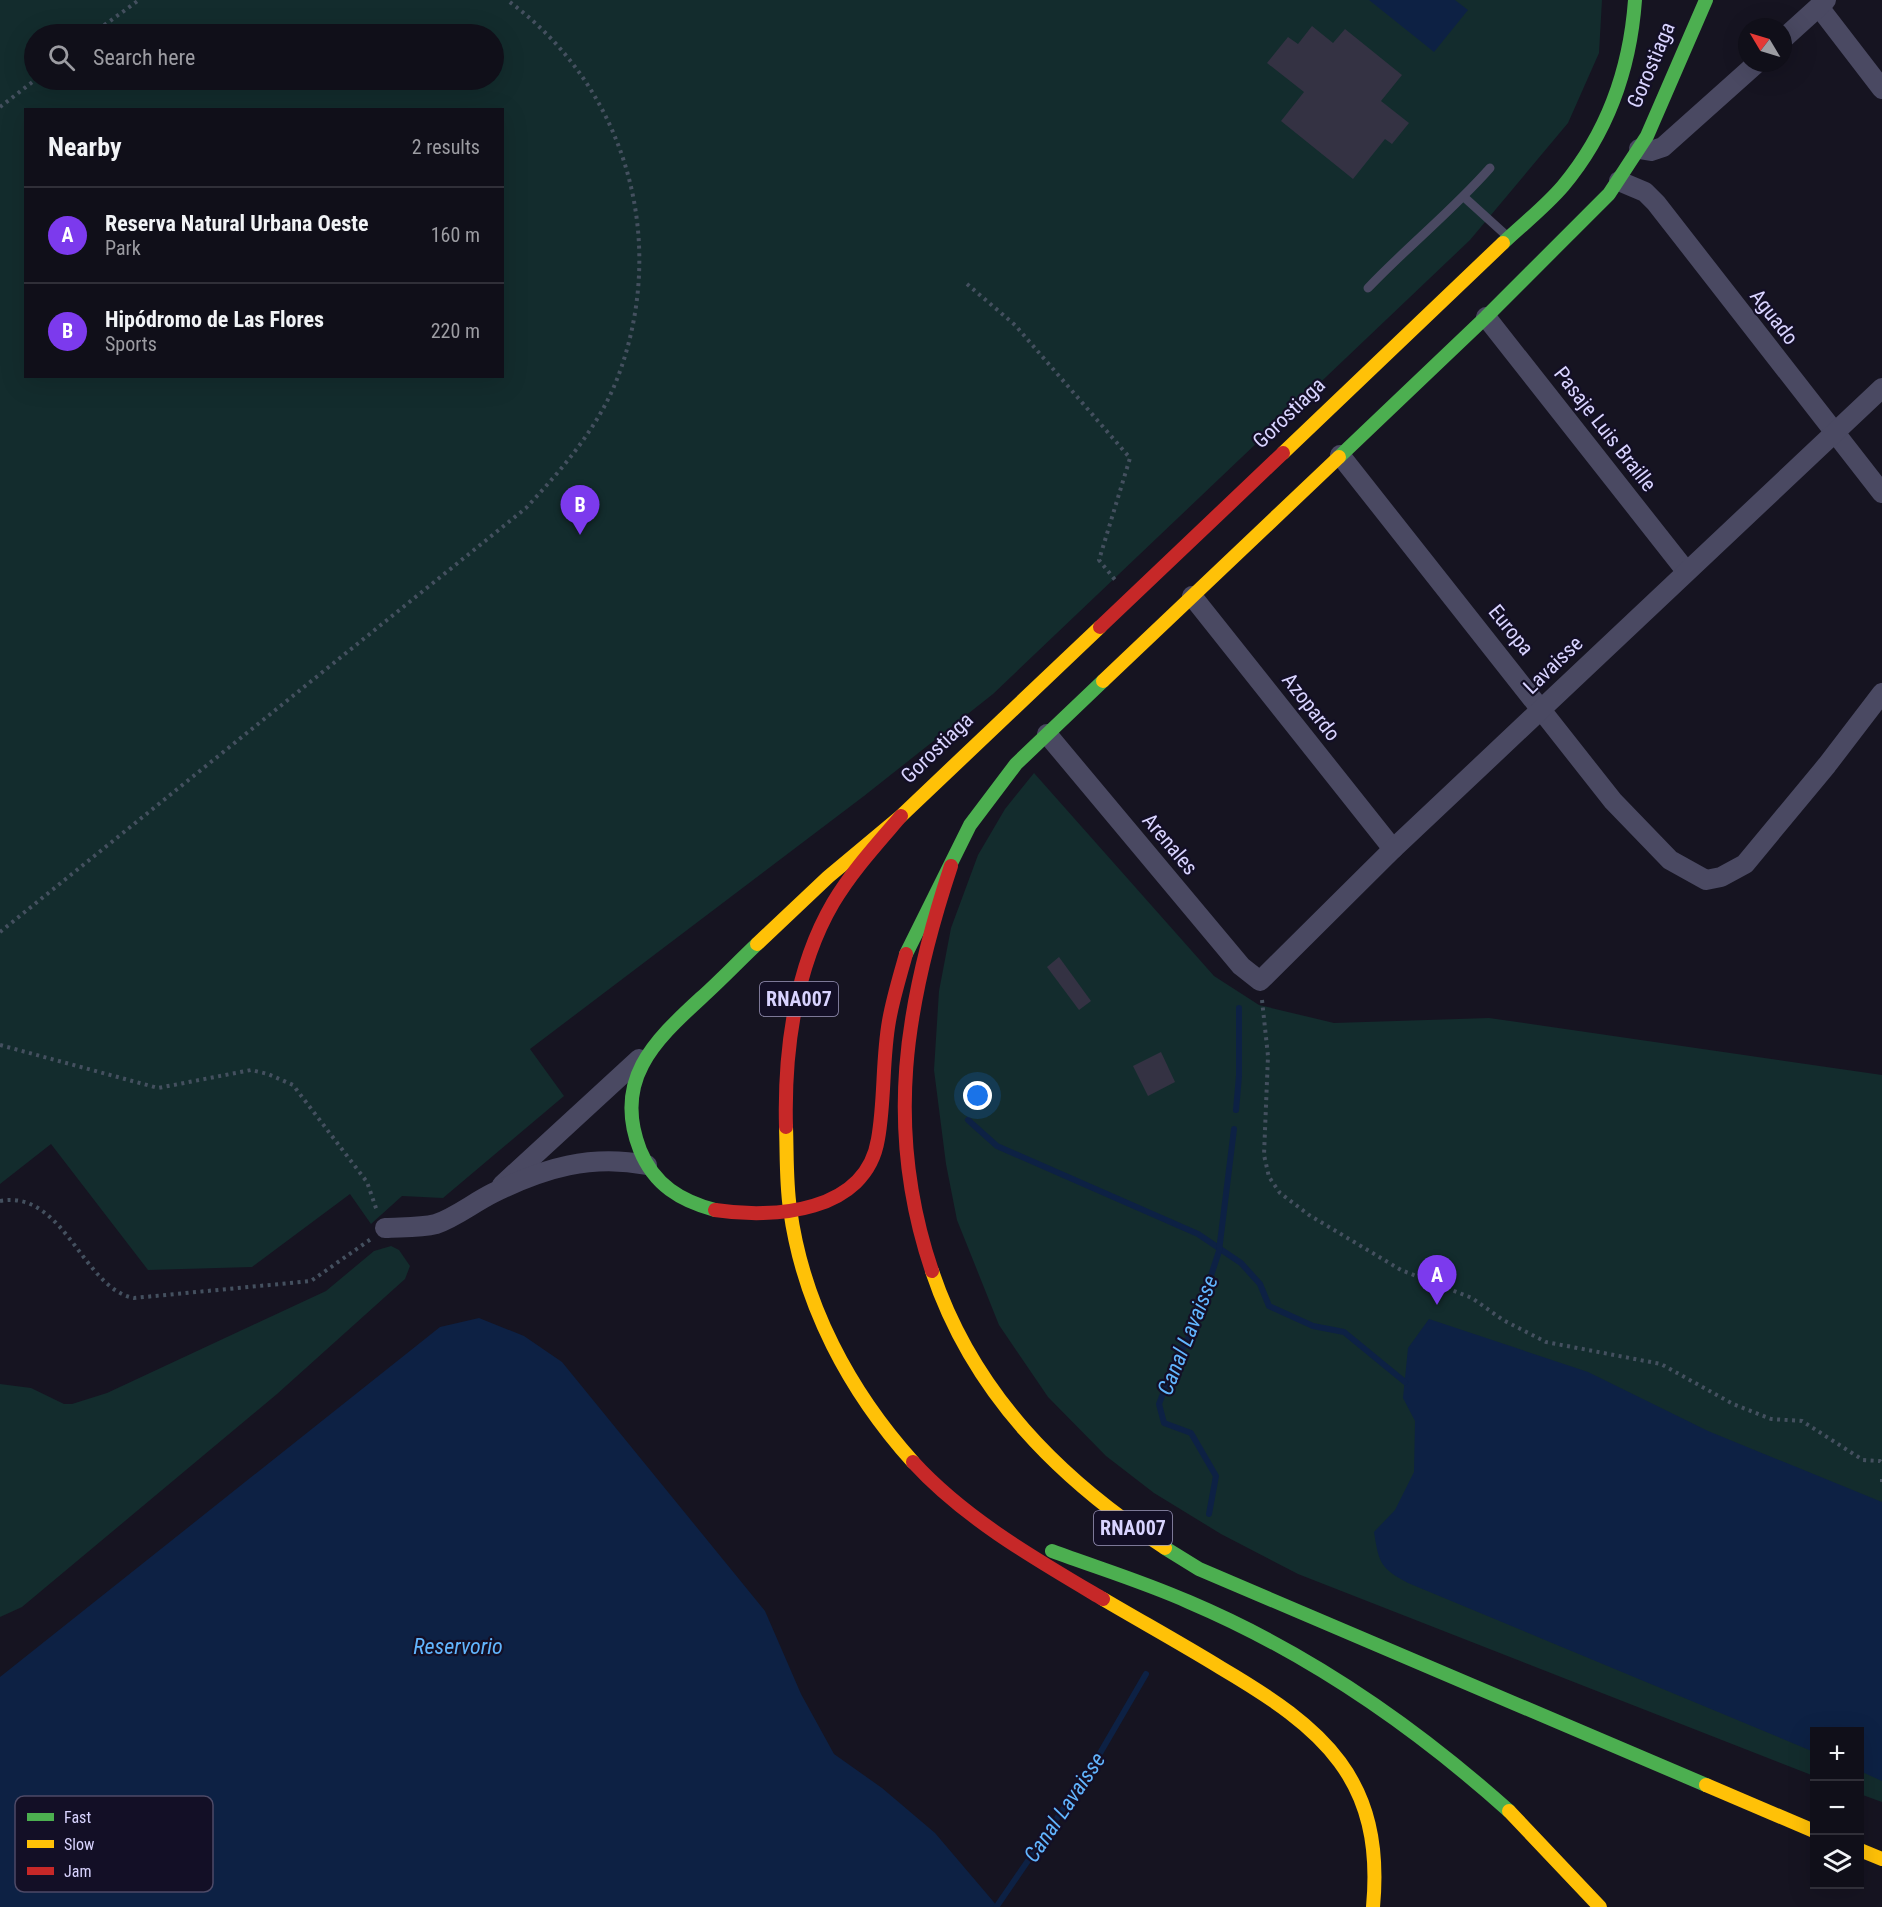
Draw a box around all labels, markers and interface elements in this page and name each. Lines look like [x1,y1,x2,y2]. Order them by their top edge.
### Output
north arrow [1738,18,1792,72]
street label: Gorostiaga [1622,19,1680,111]
search box [24,24,504,90]
icon: search [45,41,78,74]
text: Search here [93,45,195,70]
text: Nearby [48,132,122,162]
text: 2 results [412,135,480,159]
text: Reserva Natural Urbana Oeste [105,211,369,236]
text: A [62,223,73,247]
text: 160 m [431,223,480,247]
text: Park [105,236,141,260]
street label: Aguado [1745,285,1803,349]
text: Hipódromo de Las Flores [105,307,324,332]
text: B [62,319,73,343]
text: 220 m [431,319,480,343]
text: Sports [105,332,157,356]
street label: Pasaje Luis Braille [1549,362,1661,496]
street label: Gorostiaga [1248,373,1330,453]
pin: B [560,486,600,535]
street label: Europa [1484,600,1538,660]
street label: Lavaisse [1519,631,1588,699]
street label: Azopardo [1277,668,1345,746]
street label: Gorostiaga [896,708,978,788]
street label: Arenales [1137,808,1203,880]
road number: RNA007 [760,982,838,1016]
your location [963,1081,992,1110]
pin: A [1418,1256,1456,1305]
water label: Canal Lavaisse [1152,1272,1223,1399]
road number: RNA007 [1094,1511,1172,1545]
water label: Reservorio [413,1634,503,1659]
map controls [1810,1727,1864,1889]
button: + [1810,1727,1864,1781]
water label: Canal Lavaisse [1019,1748,1110,1867]
button: − [1810,1781,1864,1835]
legend [15,1796,213,1892]
text: Fast [64,1808,91,1827]
text: Slow [64,1835,94,1854]
button: layers [1810,1835,1864,1889]
text: Jam [64,1862,91,1881]

